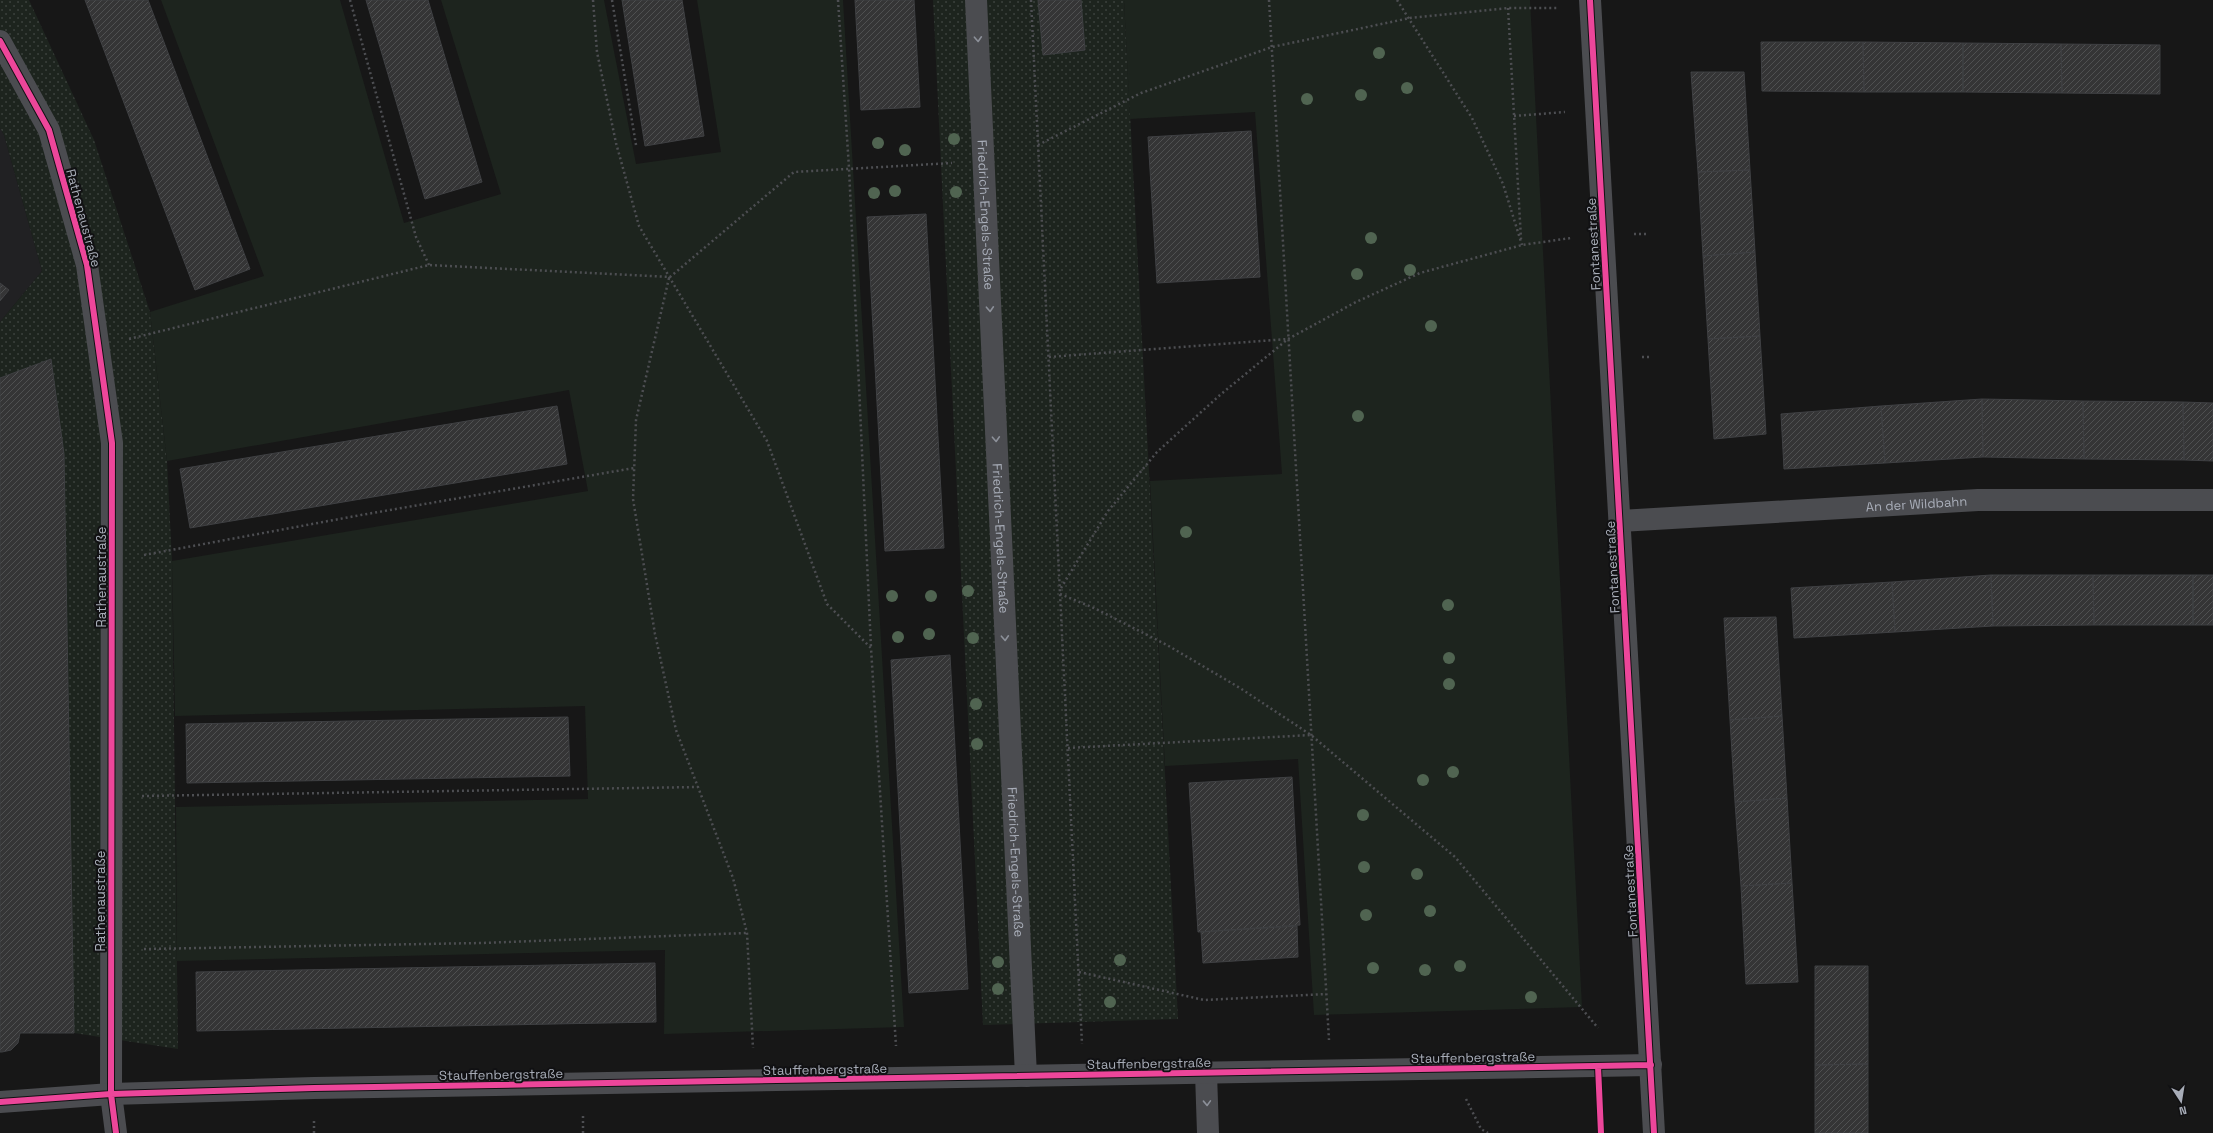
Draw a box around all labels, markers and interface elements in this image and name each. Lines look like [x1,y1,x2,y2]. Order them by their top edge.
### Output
one-way arrow [974,36,982,42]
street label: Friedrich-Engels-Straße [974,139,997,290]
street label: Rathenaustraße [62,167,105,269]
street label: Fontanestraße [1583,197,1604,291]
one-way arrow [986,306,995,312]
one-way arrow [992,436,1001,442]
street label: Friedrich-Engels-Straße [989,463,1013,614]
street label: An der Wildbahn [1865,493,1968,516]
street label: Fontanestraße [1602,520,1623,614]
street label: Rathenaustraße [93,527,110,627]
one-way arrow [1001,635,1010,641]
street label: Friedrich-Engels-Straße [1004,787,1028,938]
street label: Fontanestraße [1620,844,1641,938]
street label: Rathenaustraße [92,851,109,951]
street label: Stauffenbergstraße [1411,1048,1535,1067]
street label: Stauffenbergstraße [1087,1054,1211,1073]
street label: Stauffenbergstraße [763,1060,887,1079]
street label: Stauffenbergstraße [439,1065,563,1084]
north arrow [2161,1081,2201,1121]
one-way arrow [1203,1100,1212,1106]
text: N [2178,1103,2188,1118]

